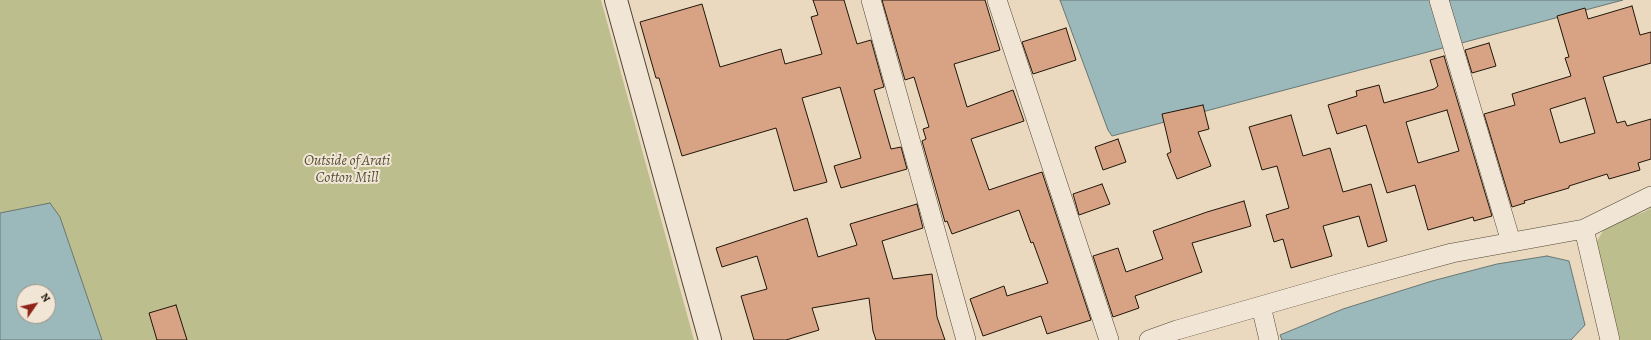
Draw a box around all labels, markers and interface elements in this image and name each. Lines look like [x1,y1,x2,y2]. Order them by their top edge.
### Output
park label: Outside of Arati Cotton Mill [304,152,390,187]
north arrow [16,284,56,324]
text: N [37,290,54,305]

